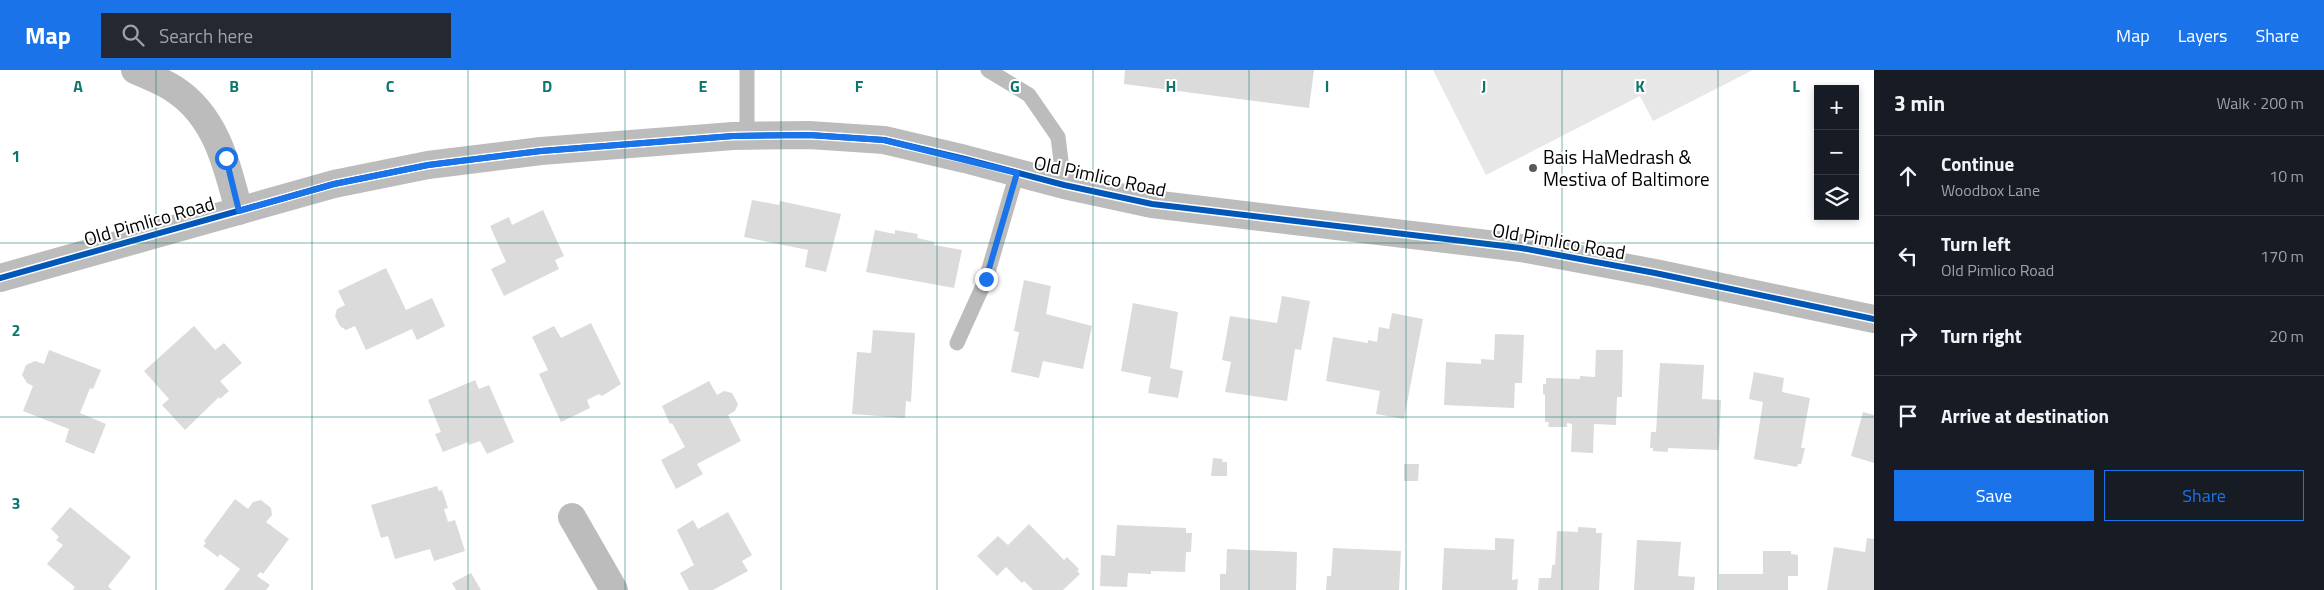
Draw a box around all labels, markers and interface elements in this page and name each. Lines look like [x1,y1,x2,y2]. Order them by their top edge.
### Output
search box [101,13,451,58]
text: Map [25,17,71,53]
icon: search [119,21,147,49]
text: Search here [159,21,253,50]
text: Map [2116,22,2150,49]
text: Layers [2178,22,2227,49]
text: Share [2255,22,2299,49]
text: A [73,74,83,98]
text: B [229,74,239,98]
text: C [386,74,395,98]
text: D [542,74,552,98]
text: E [699,74,708,98]
text: F [855,74,864,98]
text: G [1010,74,1020,98]
text: H [1166,74,1176,98]
text: I [1325,74,1329,98]
text: J [1482,74,1486,98]
text: K [1635,74,1645,98]
text: L [1792,74,1800,98]
map controls [1814,85,1859,220]
button: + [1814,85,1859,130]
text: 3 min [1894,87,1945,119]
text: Walk · 200 m [2216,91,2304,115]
button: − [1814,130,1859,175]
place label: Bais HaMedrash & Mestiva of Baltimore [1543,142,1710,193]
text: 1 [12,144,20,168]
route start [215,147,238,170]
street label: Old Pimlico Road [1031,147,1169,204]
text: Continue [1941,149,2014,178]
marker: Bais HaMedrash & Mestiva of Baltimore [1527,162,1539,174]
icon: ahead [1894,162,1922,190]
text: 10 m [2269,164,2304,188]
button: layers [1814,175,1859,220]
text: Woodbox Lane [1941,178,2040,202]
street label: Old Pimlico Road [80,188,218,253]
street label: Old Pimlico Road [1490,215,1628,266]
text: Turn left [1941,229,2011,258]
icon: left [1894,242,1922,270]
text: 170 m [2260,244,2304,268]
text: Old Pimlico Road [1941,258,2054,282]
route end [975,268,998,291]
text: 2 [12,318,20,342]
text: Turn right [1941,321,2022,350]
icon: right [1894,322,1922,350]
text: 20 m [2269,324,2304,348]
text: Arrive at destination [1941,401,2109,430]
icon: arrive [1894,402,1922,430]
button: Save [1894,470,2094,521]
button: Share [2104,470,2304,521]
text: 3 [12,491,20,515]

